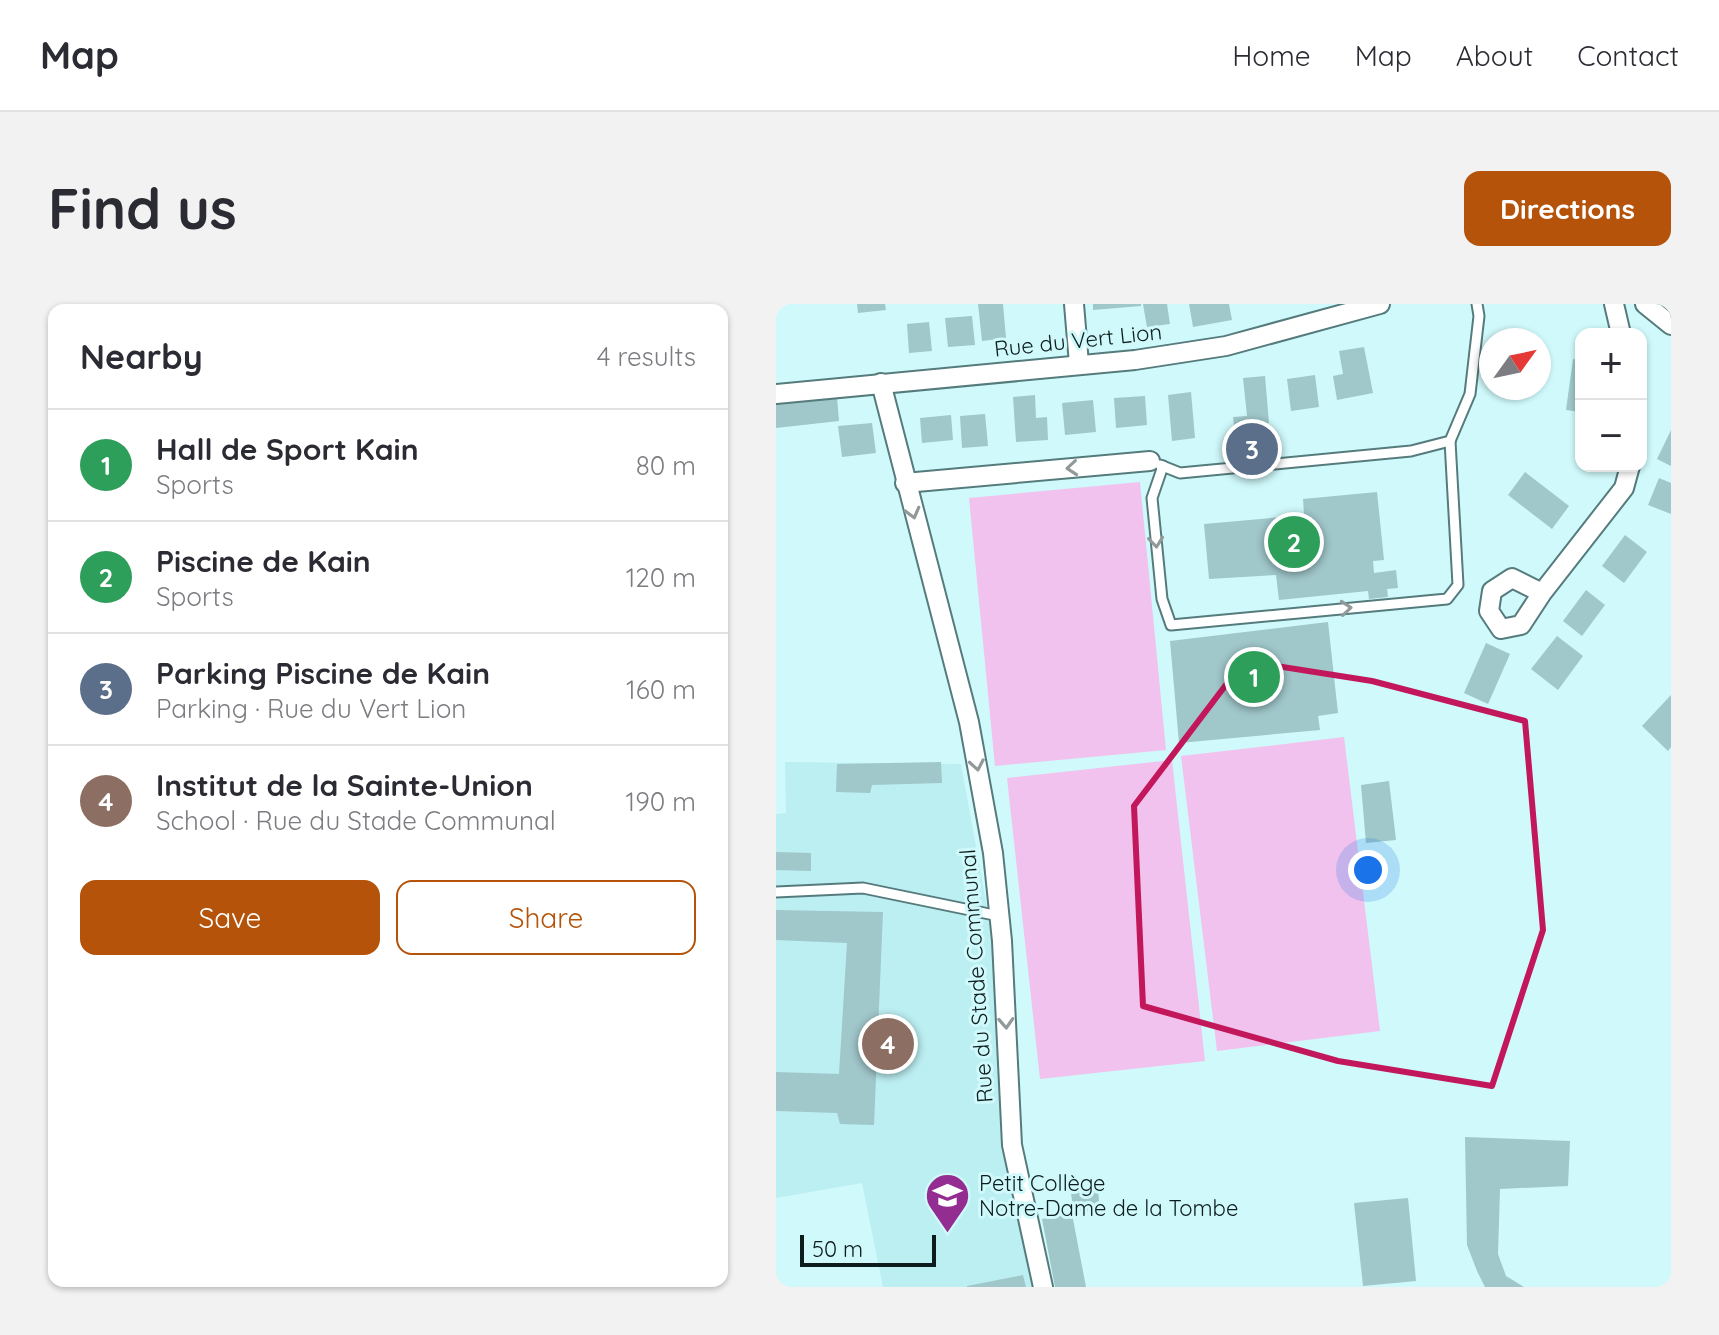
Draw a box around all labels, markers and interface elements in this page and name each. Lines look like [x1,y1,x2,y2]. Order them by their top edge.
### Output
text: Map [40,31,119,79]
text: Home [1232,38,1311,73]
text: Map [1355,38,1412,73]
text: About [1456,38,1533,73]
text: Contact [1577,38,1679,73]
button: Directions [1464,171,1671,246]
text: Find us [48,173,237,243]
street label: Rue du Vert Lion [993,317,1163,363]
north arrow [1479,328,1551,400]
map controls [1575,328,1647,472]
button: + [1575,328,1647,400]
text: Nearby [80,335,203,378]
text: 4 results [597,340,696,373]
button: − [1575,400,1647,472]
pin: 3 [1226,419,1278,479]
text: Hall de Sport Kain [156,430,419,468]
text: 1 [101,449,111,482]
text: 80 m [636,449,696,482]
one-way arrow [1065,460,1078,477]
text: Sports [156,468,234,501]
one-way arrow [904,506,921,520]
pin: 2 [1268,512,1320,572]
one-way arrow [1148,536,1165,549]
text: Piscine de Kain [156,542,371,580]
text: 2 [99,561,113,594]
text: 120 m [626,561,696,594]
text: Sports [156,580,234,613]
one-way arrow [1340,600,1353,617]
pin: 1 [1228,647,1280,707]
text: Parking Piscine de Kain [156,654,490,692]
text: 3 [99,673,113,706]
text: 160 m [626,673,696,706]
text: Parking · Rue du Vert Lion [156,692,466,725]
one-way arrow [967,758,984,772]
text: Institut de la Sainte-Union [156,766,533,804]
text: 4 [98,785,114,818]
text: 190 m [626,785,696,818]
text: School · Rue du Stade Communal [156,804,556,837]
street label: Rue du Stade Communal [953,848,999,1104]
your location [1348,850,1388,890]
button: Save [80,880,380,955]
button: Share [396,880,696,955]
pin: 4 [862,1014,914,1074]
one-way arrow [997,1017,1014,1030]
place label: Petit Collège Notre-Dame de la Tombe [979,1169,1238,1222]
school or university icon: Petit Collège Notre-Dame de la Tombe [924,1172,972,1235]
scale bar [800,1231,936,1267]
text: 50 m [812,1235,863,1263]

